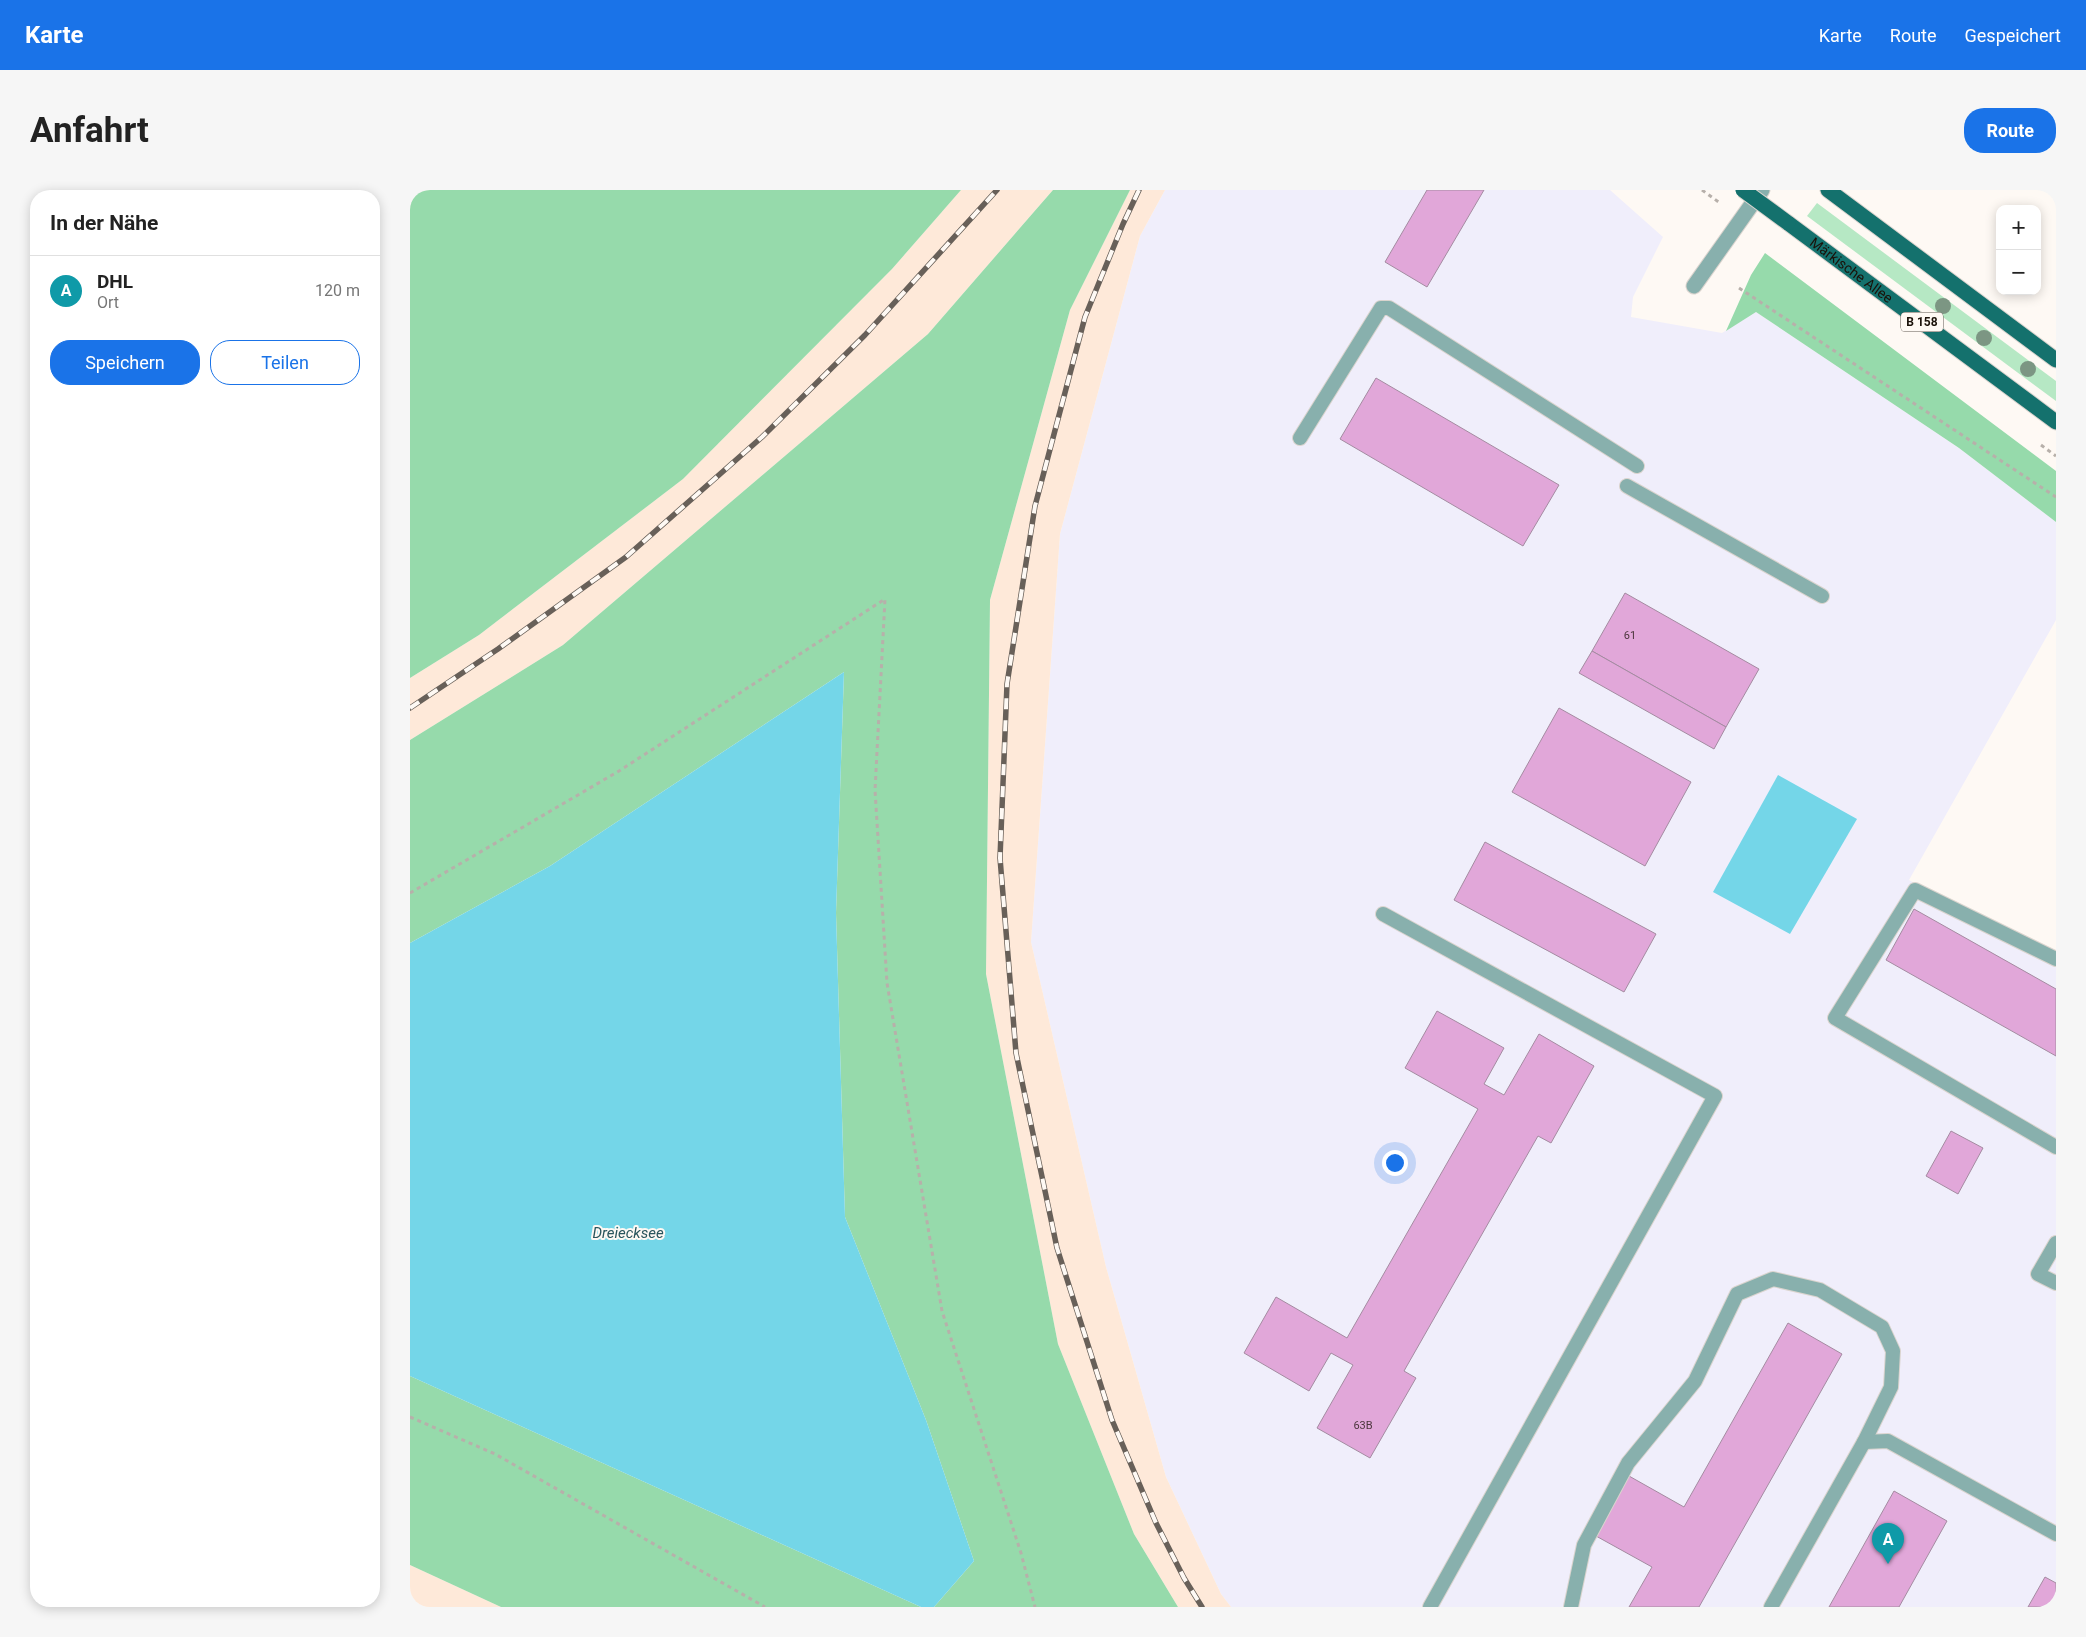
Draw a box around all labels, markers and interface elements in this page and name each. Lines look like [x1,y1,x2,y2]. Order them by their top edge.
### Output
text: Karte [25,21,84,49]
text: Karte [1819,25,1862,46]
text: Route [1890,25,1937,46]
text: Gespeichert [1965,25,2061,46]
button: Route [1964,108,2056,153]
text: Anfahrt [30,110,149,151]
map controls [1996,205,2041,295]
button: + [1996,205,2041,250]
text: In der Nähe [50,211,158,235]
street label: Märkische Allee [1807,234,1896,306]
button: − [1996,250,2041,295]
text: DHL [97,270,133,293]
text: A [61,281,71,300]
text: 120 m [315,281,360,300]
text: Ort [97,293,119,312]
road number: B 158 [1901,312,1943,332]
button: Speichern [50,340,200,385]
button: Teilen [210,340,360,385]
house number: 61 [1624,629,1636,642]
your location [1382,1150,1408,1176]
water label: Dreiecksee [592,1224,664,1242]
house number: 63B [1353,1419,1373,1432]
pin: A [1872,1523,1904,1564]

